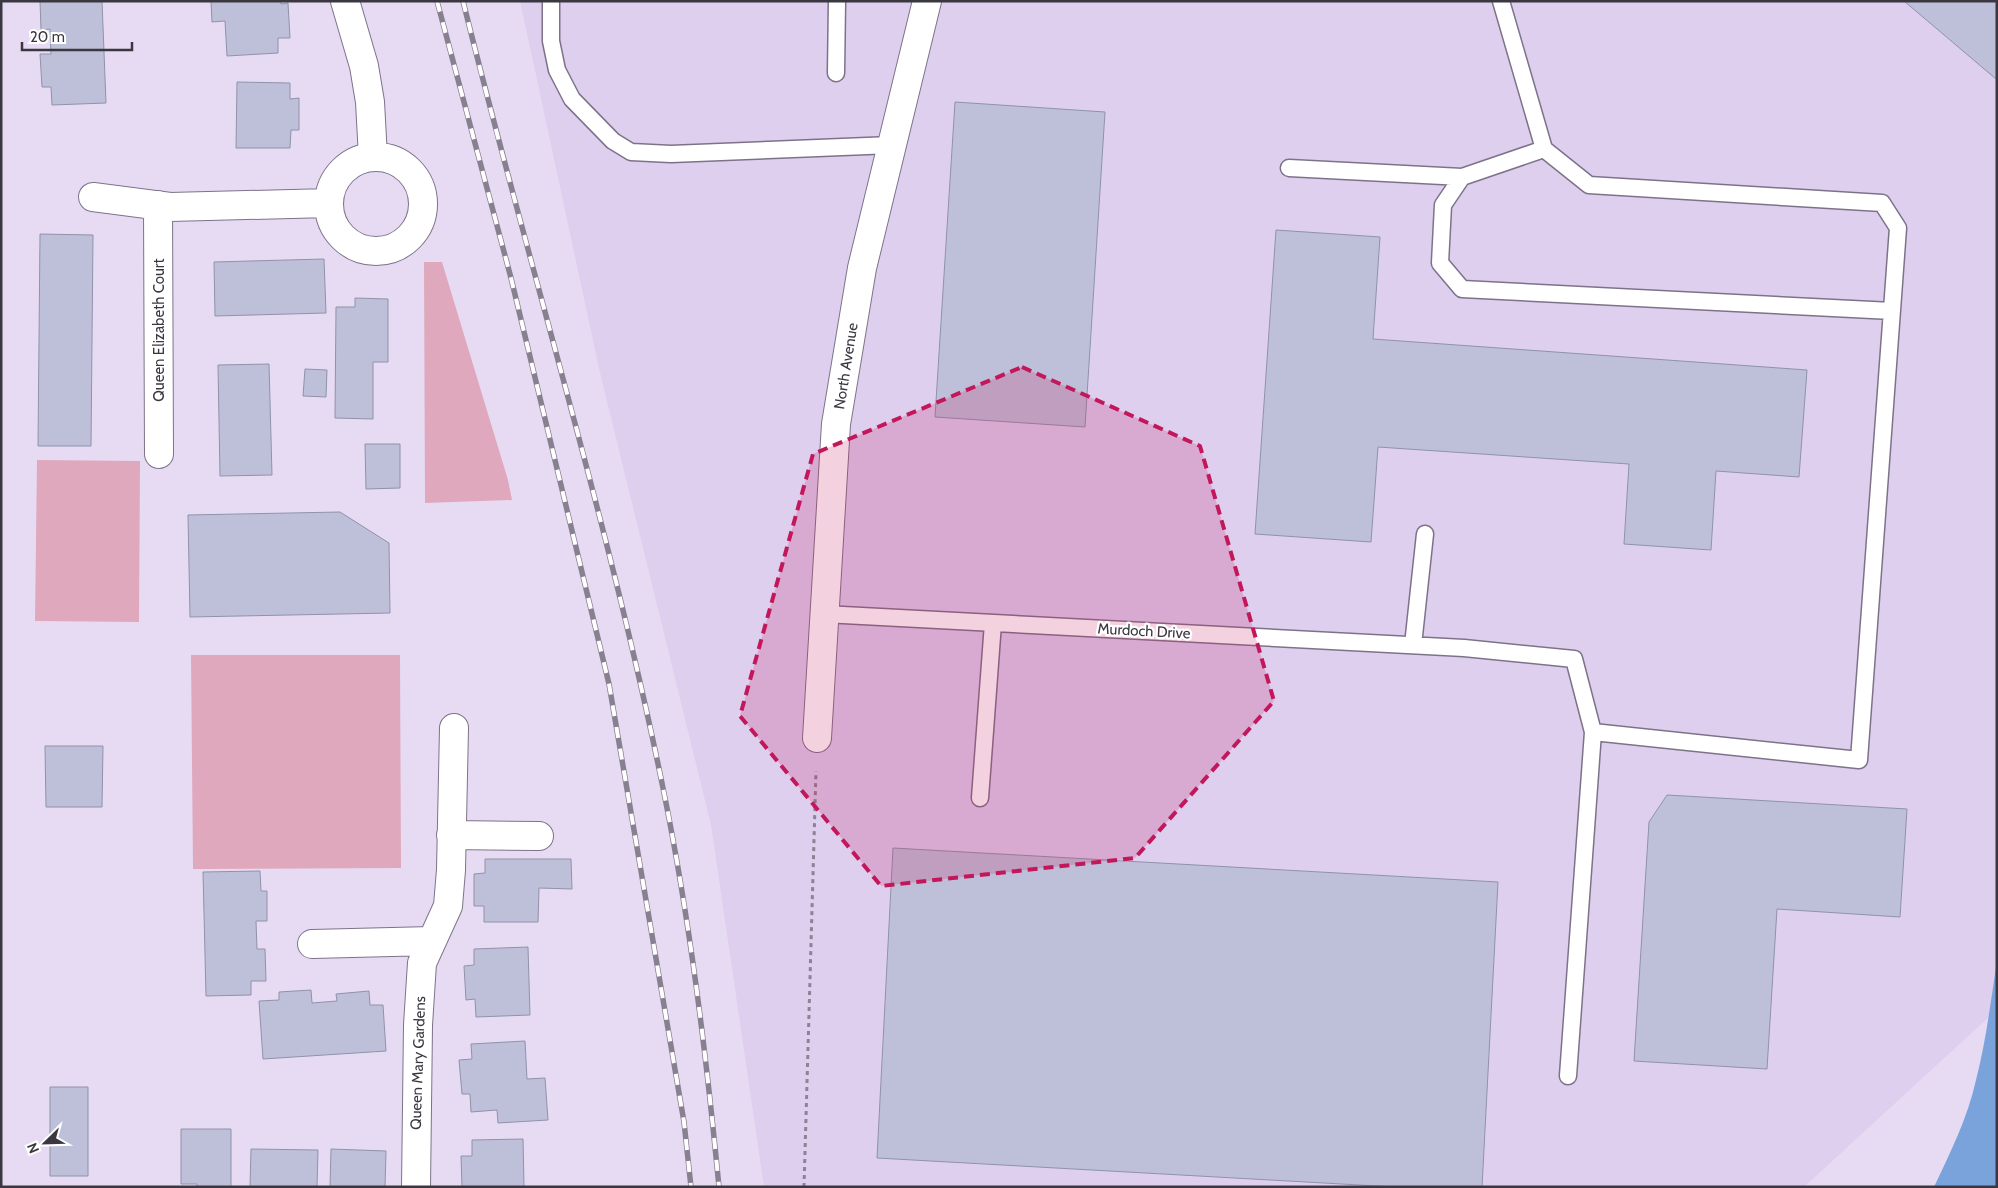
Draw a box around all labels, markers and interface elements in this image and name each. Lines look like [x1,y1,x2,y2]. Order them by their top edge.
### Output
scale bar [22,20,132,52]
text: 20 m [30,28,65,46]
street label: Queen Elizabeth Court [150,258,168,402]
street label: North Avenue [830,321,862,411]
street label: Murdoch Drive [1097,620,1191,642]
street label: Queen Mary Gardens [407,996,429,1130]
north arrow [20,1118,70,1168]
text: N [23,1140,43,1156]

